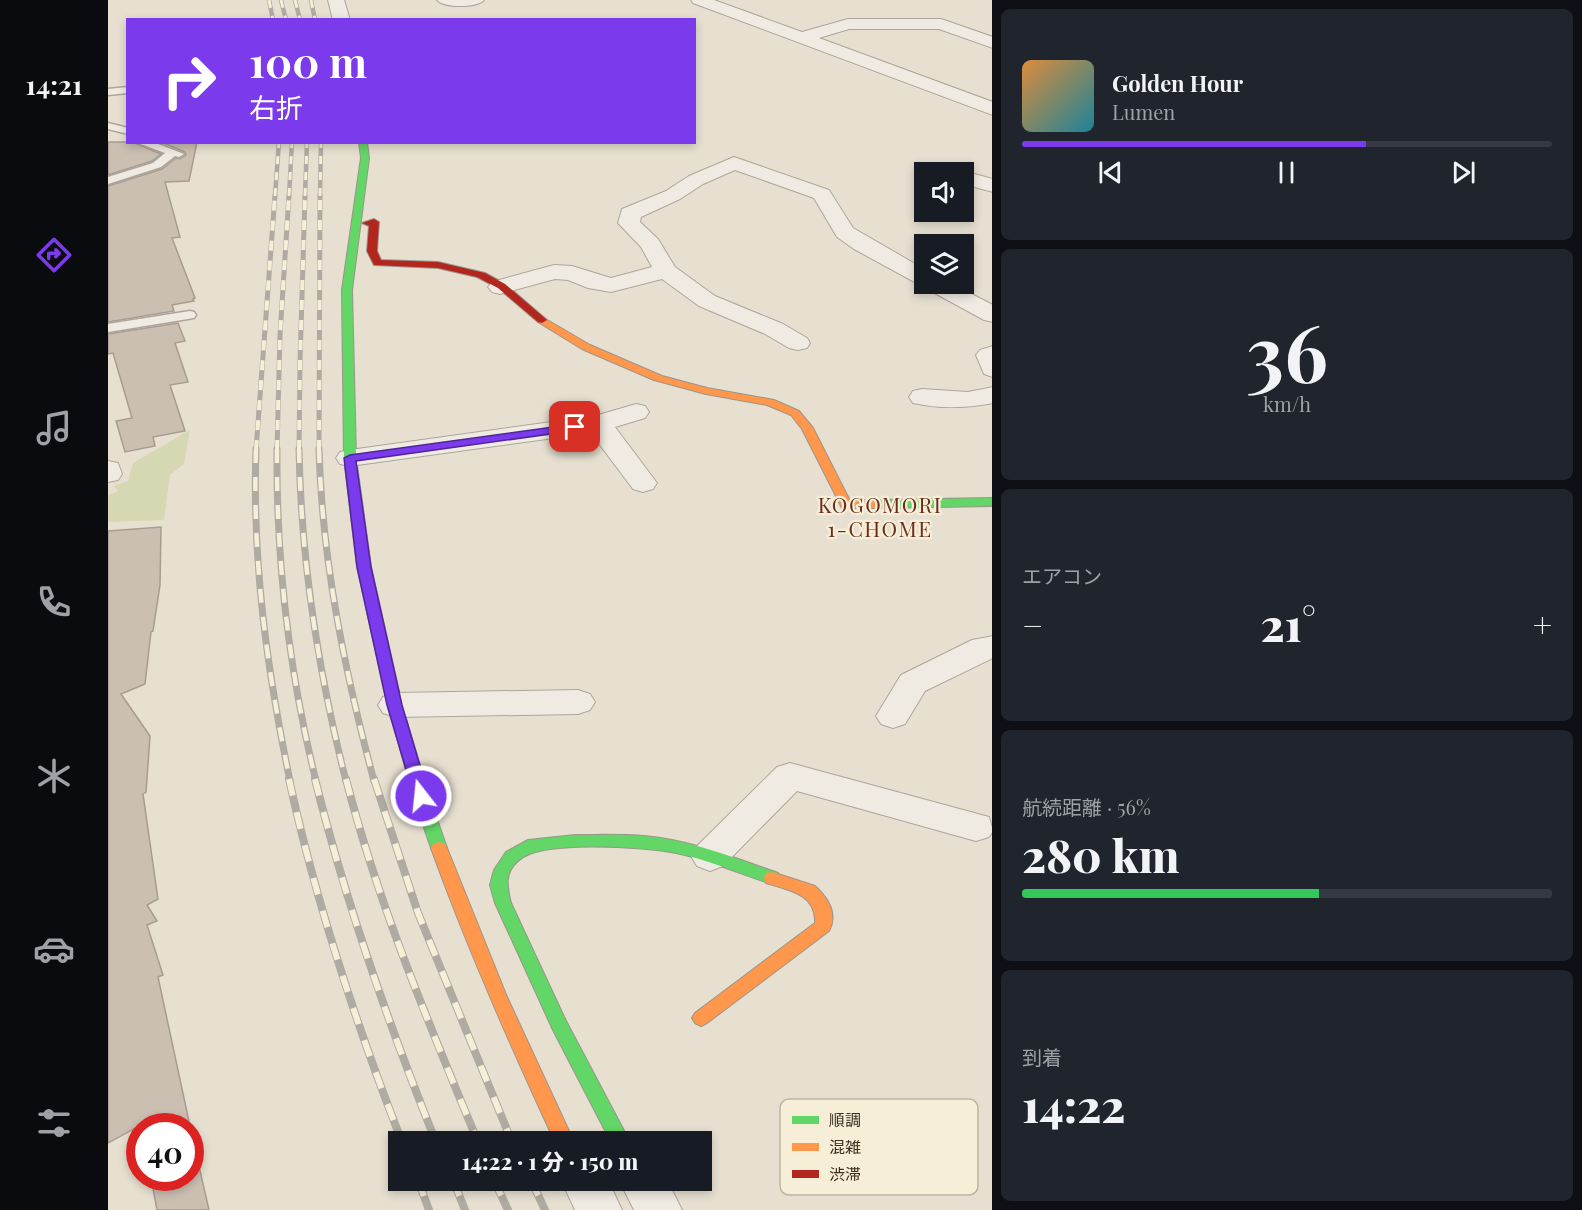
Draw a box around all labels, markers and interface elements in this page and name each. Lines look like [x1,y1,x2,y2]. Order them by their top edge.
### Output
text: 100 m [249,33,367,89]
icon: right [150,42,228,120]
text: 14:21 [26,66,82,102]
text: Golden Hour [1112,68,1243,98]
text: 右折 [249,89,303,125]
text: Lumen [1112,98,1175,125]
icon: previous [1094,156,1127,189]
icon: pause [1270,156,1303,189]
icon: next [1447,156,1480,189]
map controls [914,162,974,294]
button: sound [914,162,974,222]
icon: directions [33,234,75,276]
button: layers [914,234,974,294]
text: 36 [1246,299,1328,403]
text: km/h [1263,390,1311,417]
pin [549,401,600,452]
icon: music [33,407,75,449]
icon: arrive [558,410,591,443]
district label: KOGOMORI 1-CHOME [818,490,942,542]
text: エアコン [1022,562,1102,589]
icon: phone [33,581,75,623]
text: 21° [1260,593,1316,653]
text: − [1022,602,1043,646]
text: + [1533,602,1552,646]
icon: climate [33,755,75,797]
position arrow [389,764,453,828]
text: 航続距離 · 56% [1022,793,1151,820]
text: 280 km [1022,824,1180,884]
icon: car [33,928,75,970]
text: 到着 [1022,1043,1062,1070]
text: 14:22 [1022,1074,1126,1134]
legend [780,1099,978,1195]
icon: filters [33,1102,75,1144]
text: 順調 [829,1109,861,1130]
speed limit sign: 40 [126,1113,204,1191]
text: 混雑 [829,1136,861,1157]
text: 14:22 · 1 分 · 150 m [462,1146,638,1176]
text: 渋滞 [829,1163,861,1184]

